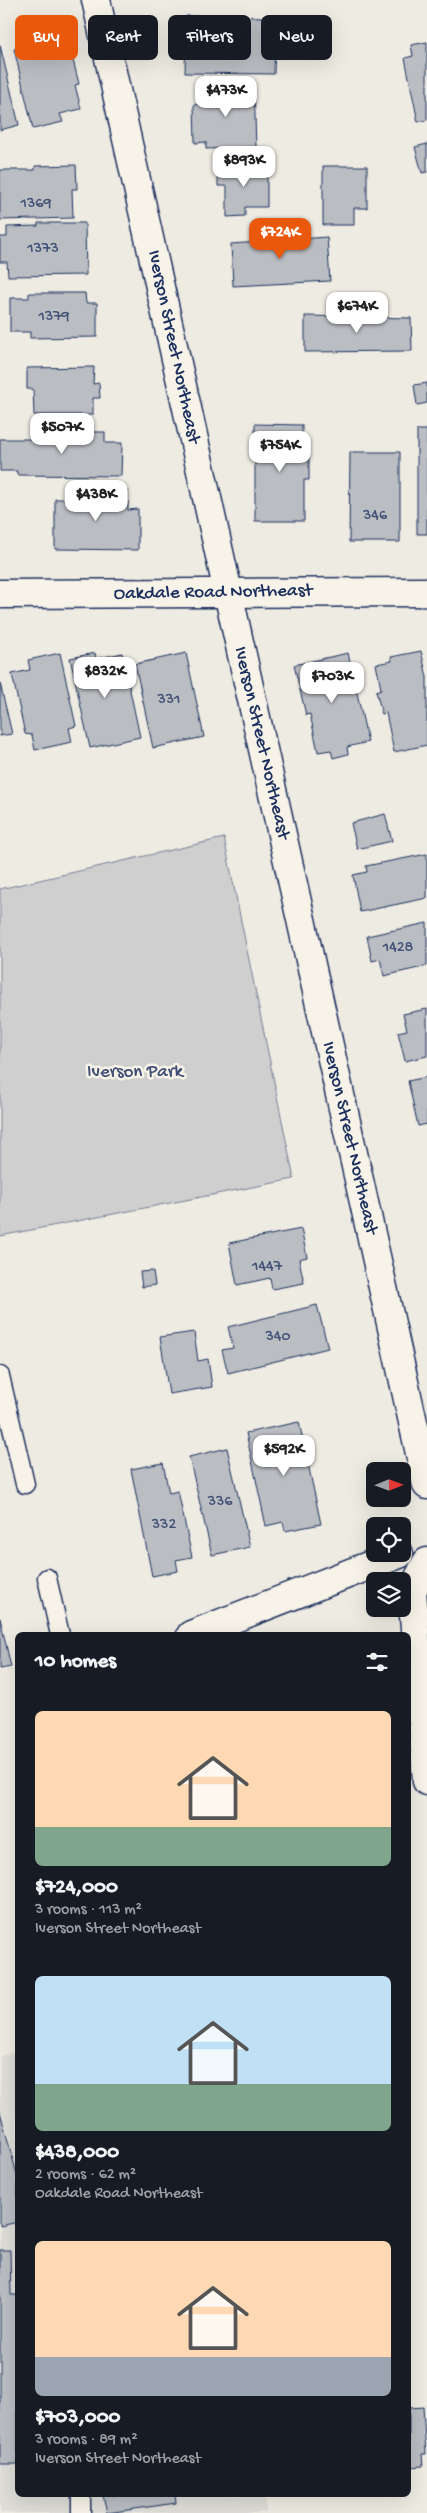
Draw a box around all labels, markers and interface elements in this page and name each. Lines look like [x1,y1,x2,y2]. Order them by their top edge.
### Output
chip: Buy [15,15,78,60]
chip: Rent [88,15,158,60]
chip: Filters [168,15,251,60]
chip: New [261,15,332,60]
pin: $473K [191,76,261,118]
text: $473K [206,82,246,101]
pin: $893K [209,146,279,188]
text: $893K [223,152,265,171]
house number: 1369 [20,195,51,214]
pin: $724K [245,218,315,260]
text: $724K [260,224,300,243]
house number: 1373 [26,240,59,259]
street label: Iverson Street Northeast [141,248,205,448]
pin: $674K [322,292,392,334]
text: $674K [337,298,377,317]
house number: 1379 [37,308,70,327]
pin: $507K [27,412,97,455]
text: $507K [41,419,83,438]
pin: $754K [245,430,315,473]
text: $754K [260,437,300,456]
pin: $438K [61,480,131,522]
text: $438K [76,486,116,505]
house number: 346 [362,507,388,526]
street label: Oakdale Road Northeast [113,580,315,606]
street label: Iverson Street Northeast [228,644,295,844]
pin: $832K [70,656,140,699]
pin: $703K [297,662,367,704]
text: $832K [85,663,125,682]
text: $703K [311,668,353,687]
house number: 331 [156,691,181,710]
house number: 1428 [382,939,414,958]
street label: Iverson Street Northeast [316,1039,383,1239]
park label: Iverson Park [87,1061,185,1084]
house number: 1447 [251,1258,283,1277]
house number: 340 [265,1328,290,1347]
pin: $592K [249,1434,319,1477]
text: $592K [264,1441,304,1460]
north arrow [366,1462,411,1508]
map controls [366,1462,411,1617]
house number: 336 [207,1493,233,1512]
house number: 332 [151,1516,176,1535]
button: locate [366,1517,411,1562]
button: layers [366,1572,411,1617]
icon: filters [363,1648,391,1676]
text: 10 homes [35,1650,116,1675]
icon: home [168,1743,258,1833]
text: $724,000 [35,1876,118,1901]
text: 3 rooms · 113 m² [35,1901,142,1920]
text: Iverson Street Northeast [35,1920,201,1939]
icon: home [168,2008,258,2098]
text: $438,000 [35,2141,119,2166]
text: 2 rooms · 62 m² [35,2166,136,2185]
text: Oakdale Road Northeast [35,2185,202,2204]
icon: home [168,2273,258,2363]
text: $703,000 [35,2406,121,2431]
text: 3 rooms · 89 m² [35,2431,137,2450]
text: Iverson Street Northeast [35,2450,201,2469]

